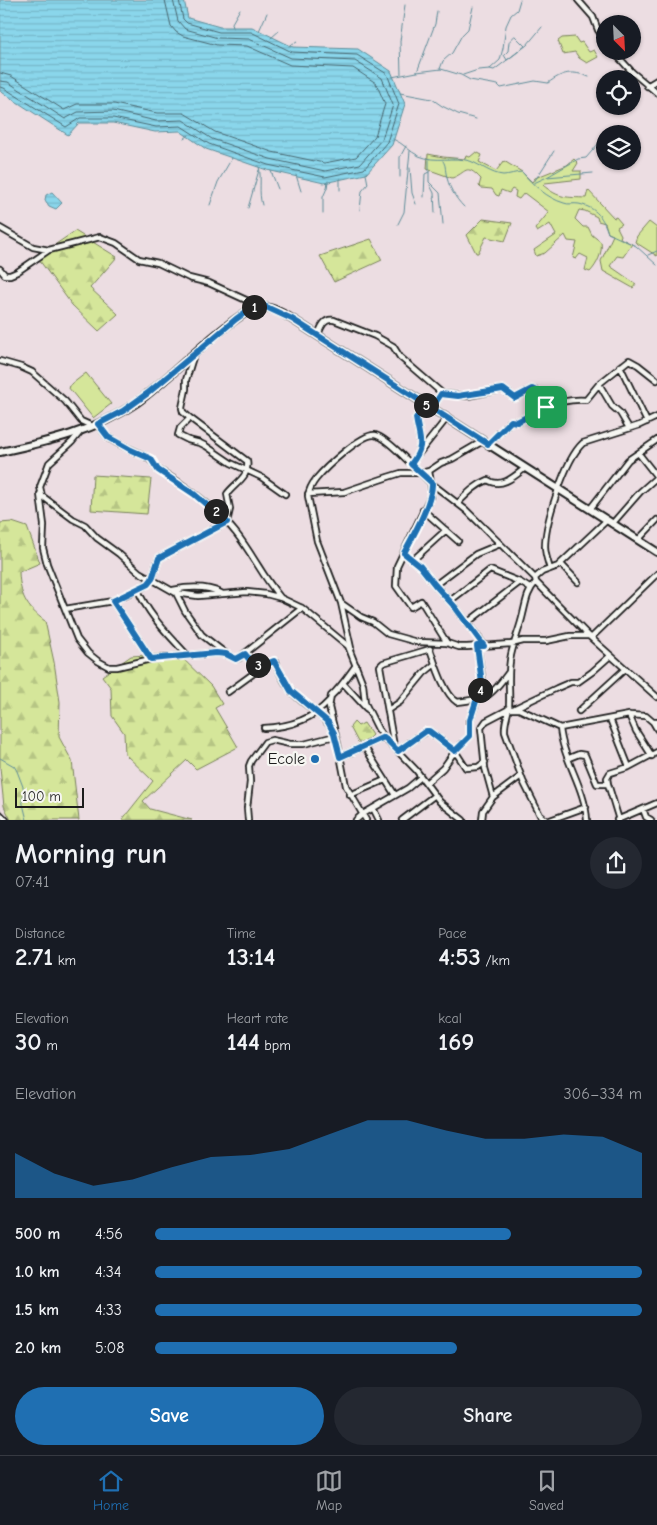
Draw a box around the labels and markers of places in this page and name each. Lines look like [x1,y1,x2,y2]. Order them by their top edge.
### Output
pin: 1 [242,294,266,320]
pin [525,386,567,428]
pin: 5 [414,392,438,418]
pin: 2 [204,498,228,524]
pin: 3 [246,652,270,678]
pin: 4 [468,678,492,702]
place label: Ecole [268,750,305,768]
marker: Ecole [309,753,321,765]

